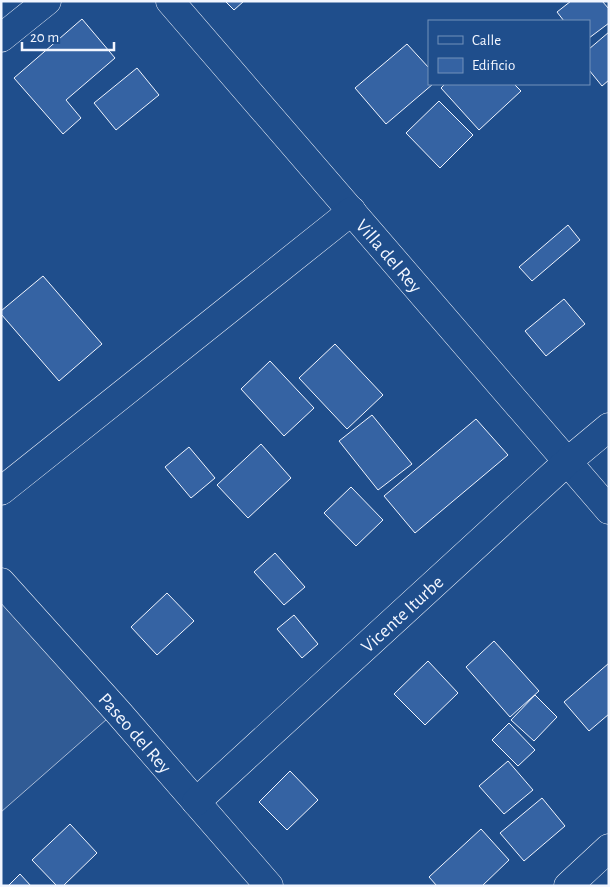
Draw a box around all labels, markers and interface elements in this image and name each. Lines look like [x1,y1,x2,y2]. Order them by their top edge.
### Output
scale bar [22,20,115,52]
legend [428,20,590,85]
text: 20 m [30,30,59,45]
text: Calle [472,33,501,48]
text: Edificio [472,58,515,73]
street label: Villa del Rey [352,216,425,297]
street label: Vicente Iturbe [358,572,448,657]
street label: Paseo del Rey [95,690,174,777]

